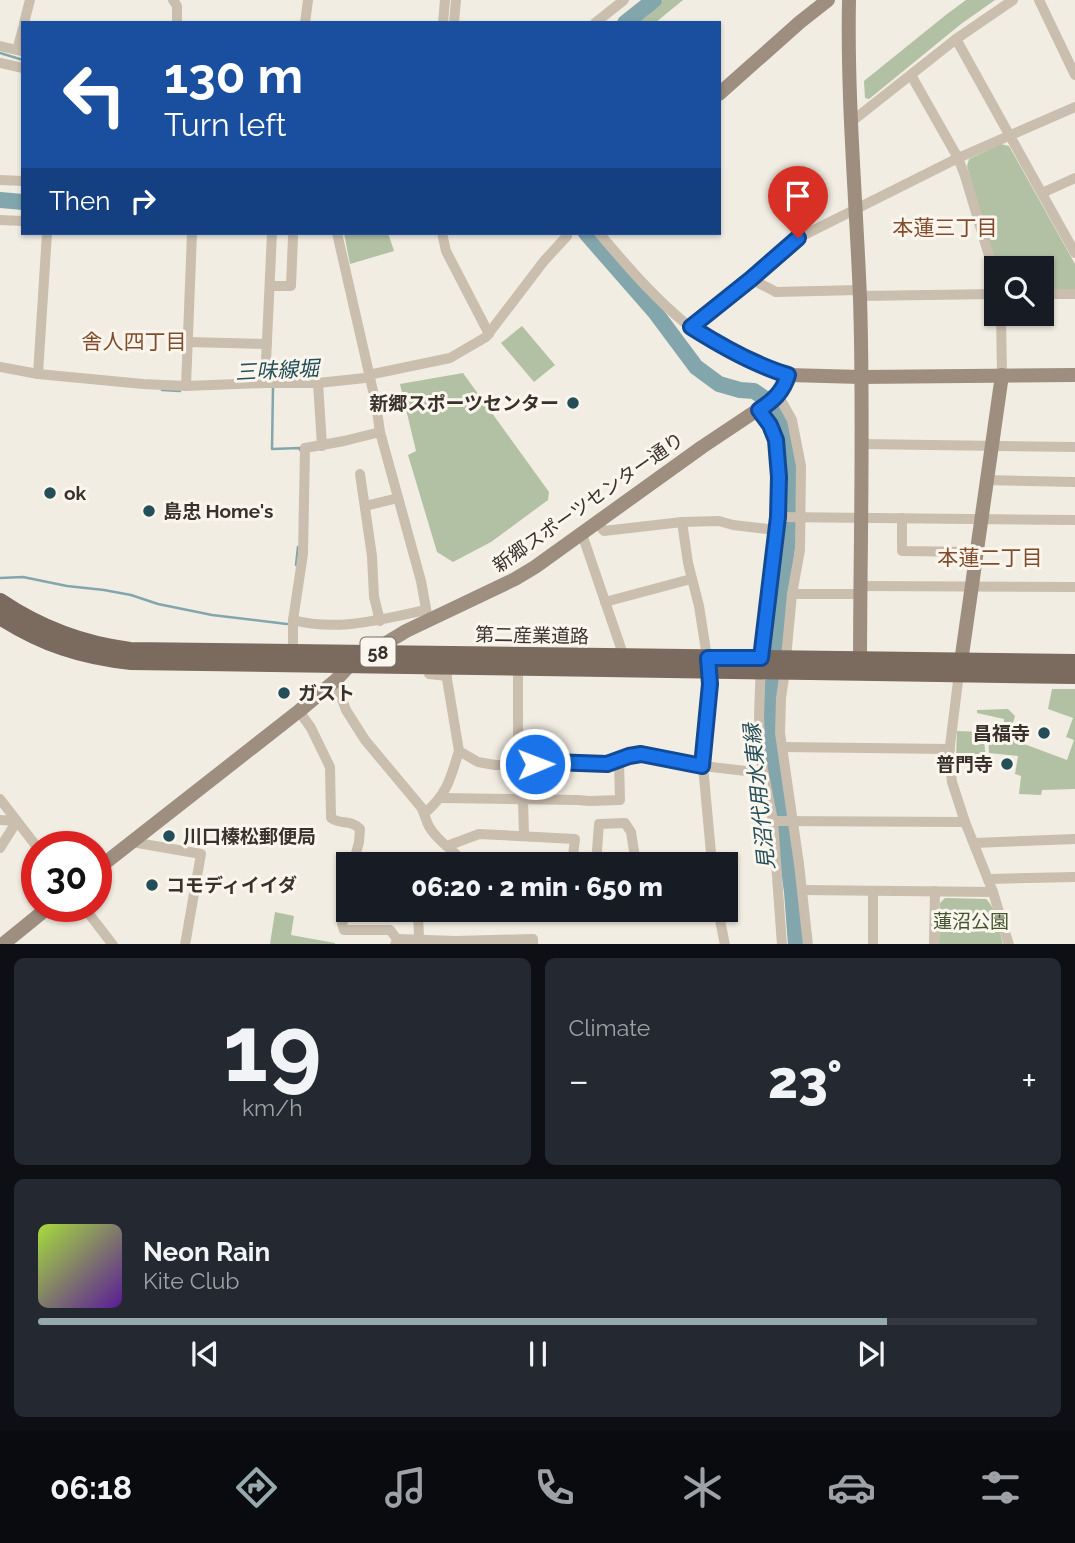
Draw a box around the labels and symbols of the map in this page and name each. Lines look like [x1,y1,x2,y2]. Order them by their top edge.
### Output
pin [768,166,828,238]
district label: 本蓮三丁目 [893,215,998,240]
district label: 舎人四丁目 [82,329,187,354]
water label: 三味線堀 [234,355,323,385]
place label: 新郷スポーツセンター [369,392,559,414]
marker: 新郷スポーツセンター [565,395,581,411]
street label: 新郷スポーツセンター通り [488,428,688,576]
place label: ok [64,482,87,504]
marker: ok [42,485,58,501]
place label: 島忠 Home's [163,500,274,522]
marker: 島忠 Home's [141,503,157,519]
district label: 本蓮二丁目 [938,545,1043,570]
street label: 第二産業道路 [475,623,589,647]
road number: 58 [360,638,396,666]
place label: ガスト [298,682,355,704]
marker: ガスト [276,685,292,701]
water label: 見沼代用水東縁 [739,721,779,871]
place label: 昌福寺 [973,722,1030,744]
marker: 昌福寺 [1036,725,1052,741]
position arrow [498,727,572,801]
place label: 普門寺 [936,753,993,775]
marker: 普門寺 [999,756,1015,772]
place label: 川口榛松郵便局 [183,825,316,847]
marker: 川口榛松郵便局 [161,828,177,844]
speed limit sign: 30 [21,831,112,922]
place label: コモディイイダ [166,874,297,896]
marker: コモディイイダ [144,877,160,893]
park label: 蓮沼公園 [933,910,1009,932]

